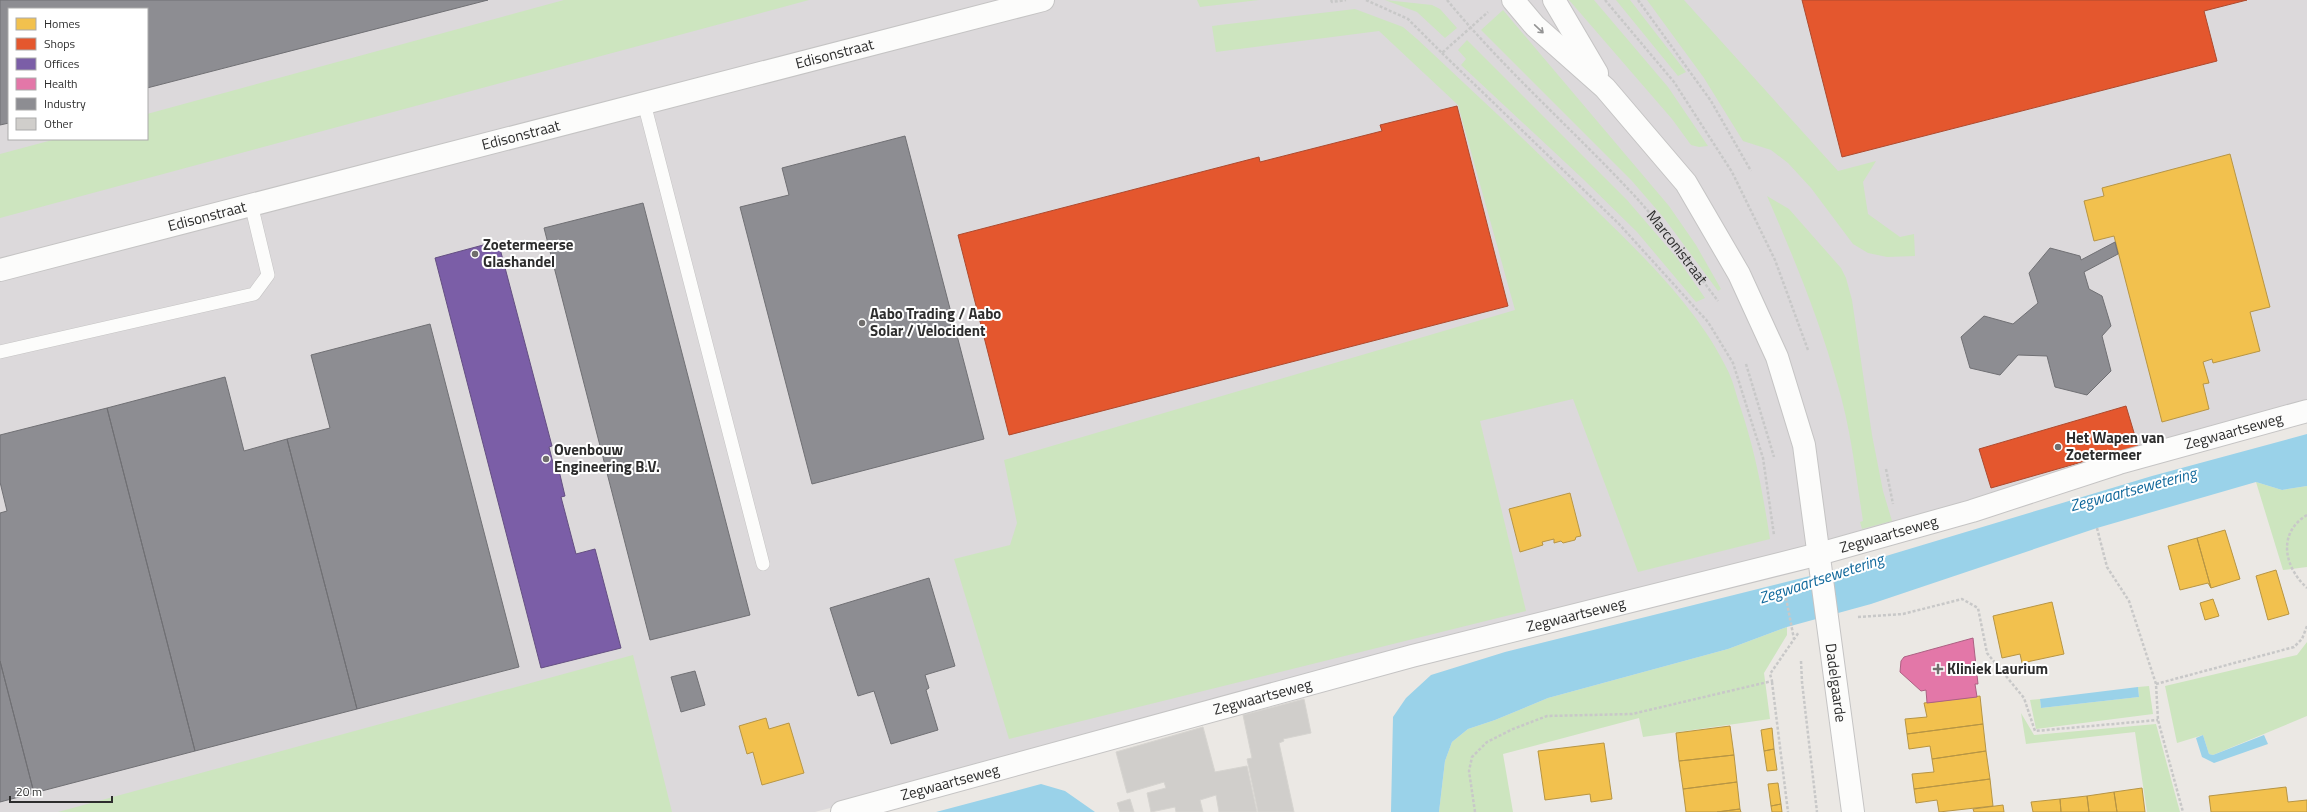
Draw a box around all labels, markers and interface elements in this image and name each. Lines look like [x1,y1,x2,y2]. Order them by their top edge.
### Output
legend [8,8,148,140]
text: Homes [44,14,80,33]
one-way arrow [1533,25,1544,34]
street label: Edisonstraat [793,32,877,75]
text: Shops [44,34,76,53]
text: Offices [44,54,80,73]
text: Health [44,74,78,93]
text: Industry [44,94,86,113]
street label: Edisonstraat [479,113,563,156]
text: Other [44,114,73,133]
street label: Edisonstraat [165,195,249,237]
street label: Marconistraat [1641,205,1714,290]
place label: Zoetermeerse Glashandel [483,233,574,273]
marker: Zoetermeerse Glashandel [470,249,480,259]
place label: Aabo Trading / Aabo Solar / Velocident [870,302,1001,342]
marker: Aabo Trading / Aabo Solar / Velocident [857,318,867,328]
street label: Zegwaartseweg [2182,406,2286,455]
place label: Het Wapen van Zoetermeer [2066,426,2165,466]
place label: Ovenbouw Engineering B.V. [554,438,660,478]
marker: Het Wapen van Zoetermeer [2053,442,2063,452]
marker: Ovenbouw Engineering B.V. [541,454,551,464]
water label: Zegwaartsewetering [2067,460,2201,517]
street label: Zegwaartseweg [1837,509,1941,559]
water label: Zegwaartsewetering [1756,546,1889,609]
street label: Zegwaartseweg [1524,591,1628,638]
street label: Dadelgaarde [1820,642,1853,724]
place label: Kliniek Laurium [1947,657,2048,680]
marker: Kliniek Laurium [1932,663,1944,675]
street label: Zegwaartseweg [1211,672,1315,721]
street label: Zegwaartseweg [898,757,1002,806]
scale bar [10,778,112,804]
text: 20 m [16,782,42,801]

